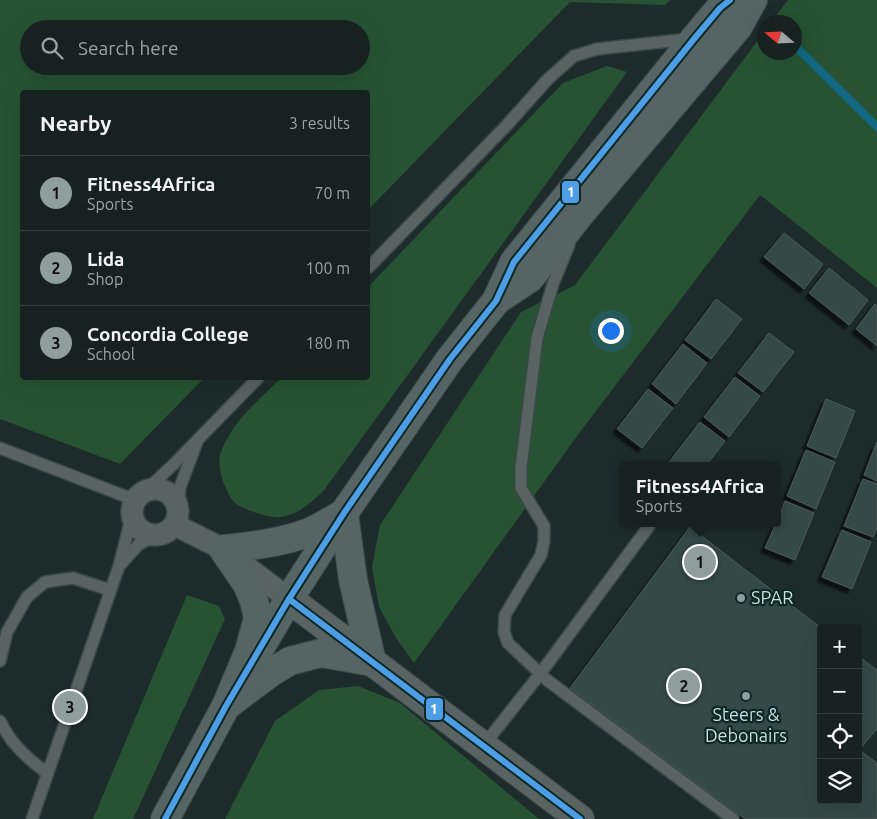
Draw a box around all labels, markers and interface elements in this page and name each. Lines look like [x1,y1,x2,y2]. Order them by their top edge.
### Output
north arrow [757,15,802,60]
search box [20,20,370,75]
icon: search [38,34,66,62]
text: Search here [78,37,178,59]
text: Nearby [40,111,111,135]
text: 3 results [289,114,350,132]
text: Fitness4Africa [87,173,215,195]
line badge: 1 [561,180,580,204]
text: 1 [51,184,61,202]
text: 70 m [314,184,350,202]
text: 1 [567,184,575,200]
text: Sports [87,195,133,213]
text: Lida [87,248,124,270]
text: 2 [51,259,61,277]
text: 100 m [305,259,350,277]
text: Shop [87,270,123,288]
your location [598,318,624,344]
text: Concordia College [87,323,249,345]
text: 3 [51,334,61,352]
text: 180 m [305,334,350,352]
text: School [87,345,135,363]
popup [619,462,781,527]
text: Fitness4Africa [636,475,764,497]
text: Sports [636,497,682,515]
pin: 1 [684,543,716,581]
place label: SPAR [751,587,793,607]
marker: SPAR [735,592,747,604]
map controls [817,624,862,804]
button: + [817,624,862,669]
pin: 2 [668,667,700,705]
button: − [817,669,862,714]
pin: 3 [54,688,86,726]
marker: Steers & Debonairs [740,690,752,702]
line badge: 1 [425,697,444,721]
text: 1 [430,701,438,717]
place label: Steers & Debonairs [705,704,787,745]
button: locate [817,714,862,759]
button: layers [817,759,862,804]

